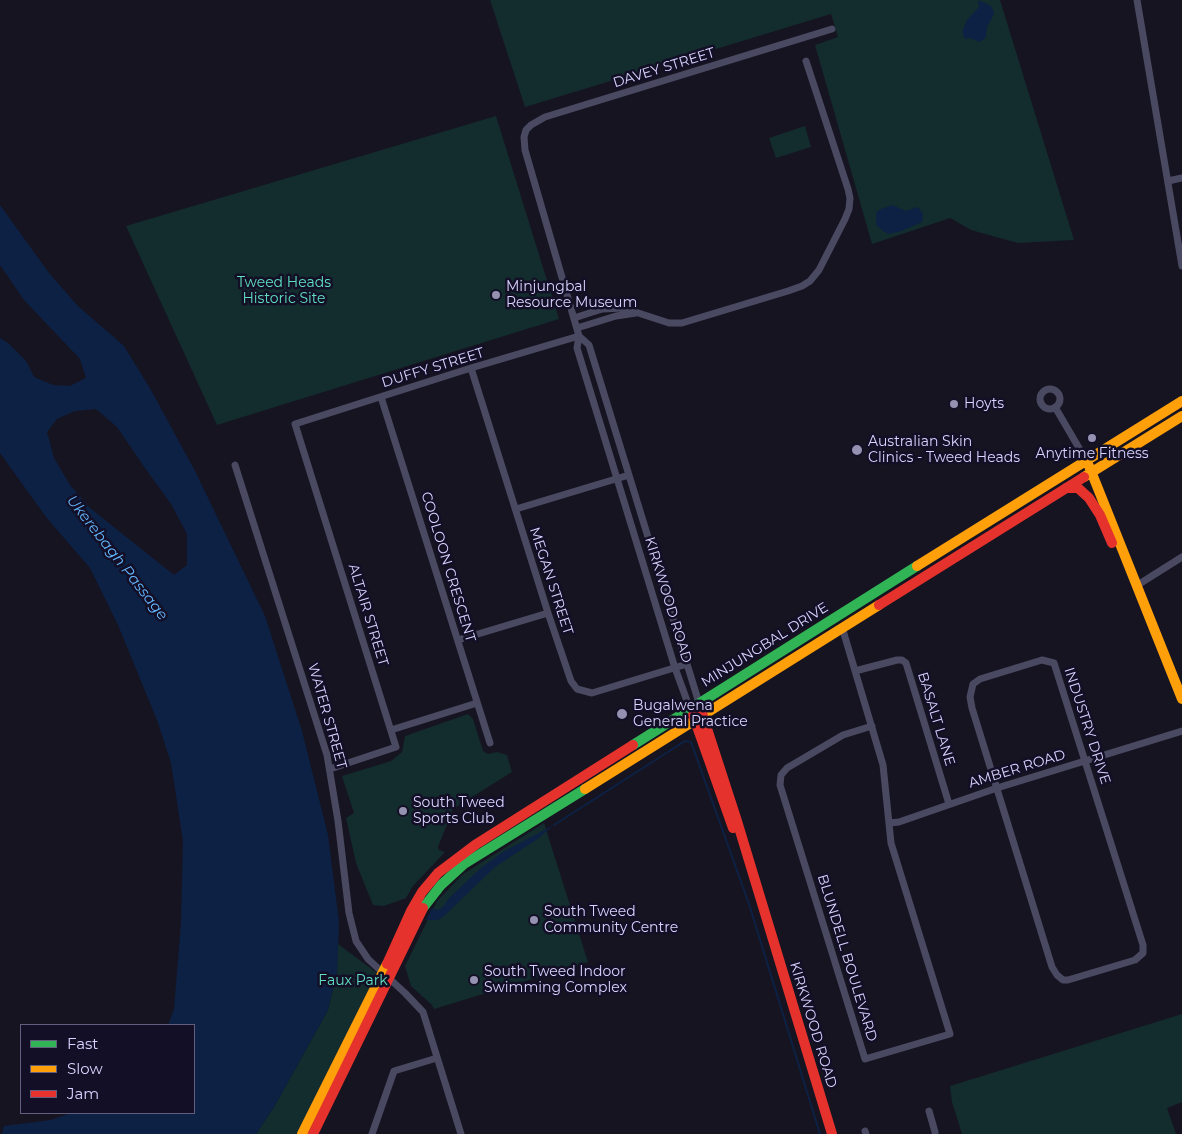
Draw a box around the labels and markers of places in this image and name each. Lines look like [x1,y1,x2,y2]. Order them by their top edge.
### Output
place label: Minjungbal Resource Museum [506,279,637,312]
marker: Minjungbal Resource Museum [490,289,502,301]
place label: Hoyts [964,396,1004,412]
marker: Hoyts [948,398,960,410]
marker: Anytime Fitness [1086,432,1098,444]
place label: Australian Skin Clinics - Tweed Heads [868,434,1020,467]
marker: Australian Skin Clinics - Tweed Heads [850,443,864,457]
place label: Anytime Fitness [1035,446,1149,462]
place label: Bugalwena General Practice [633,698,748,730]
marker: Bugalwena General Practice [615,707,629,721]
place label: South Tweed Sports Club [413,795,505,828]
marker: South Tweed Sports Club [397,805,409,817]
place label: South Tweed Community Centre [544,904,678,936]
marker: South Tweed Community Centre [528,914,540,926]
place label: South Tweed Indoor Swimming Complex [484,964,627,996]
marker: South Tweed Indoor Swimming Complex [468,974,480,986]

